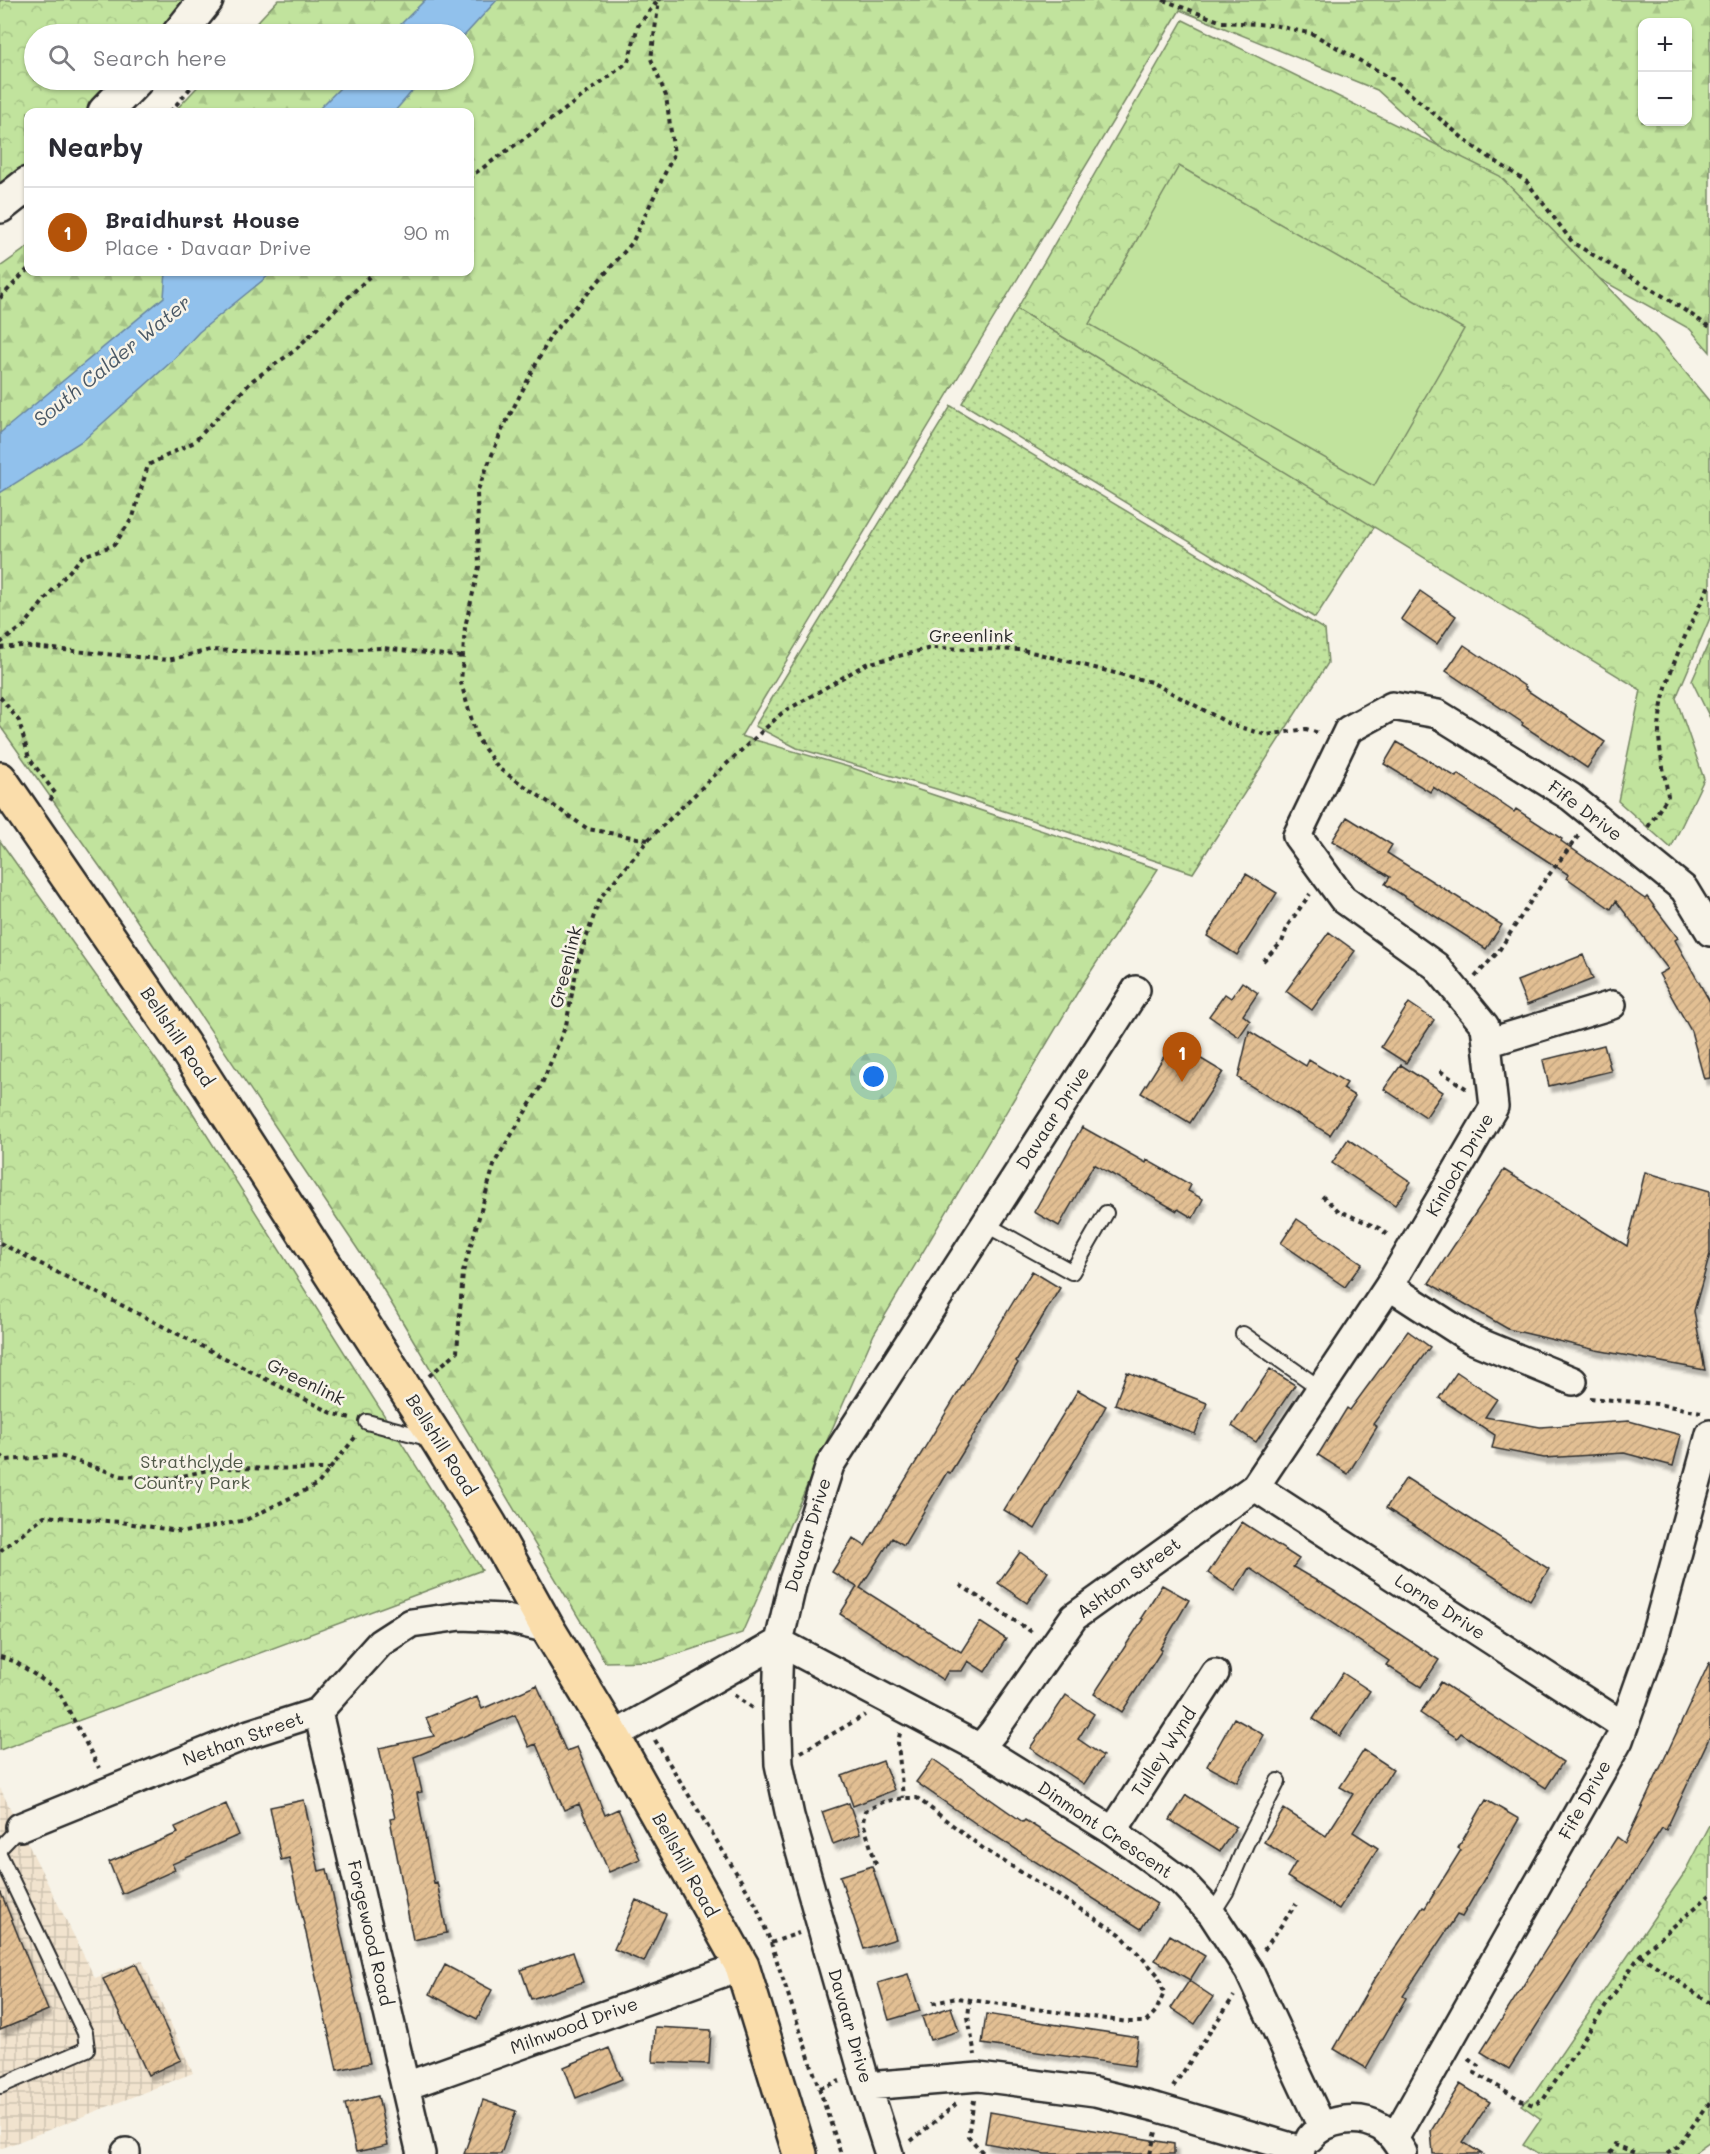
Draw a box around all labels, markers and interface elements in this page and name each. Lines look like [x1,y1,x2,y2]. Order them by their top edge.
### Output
map controls [1638,18,1692,126]
button: + [1638,18,1692,72]
search box [24,24,474,90]
icon: search [45,41,78,74]
text: Search here [93,43,227,72]
button: − [1638,72,1692,126]
text: Nearby [48,130,143,164]
text: Braidhurst House [105,205,300,234]
text: 1 [63,219,72,245]
text: 90 m [404,219,450,245]
text: Place · Davaar Drive [105,234,311,260]
water label: South Calder Water [27,289,195,432]
street label: Greenlink [929,623,1013,647]
street label: Fife Drive [1544,774,1628,846]
street label: Greenlink [543,923,587,1011]
street label: Bellshill Road [136,982,220,1091]
pin: 1 [1162,1032,1202,1082]
street label: Davaar Drive [1010,1061,1094,1173]
your location [859,1062,888,1091]
street label: Kinloch Drive [1420,1108,1498,1221]
street label: Greenlink [263,1352,350,1410]
street label: Bellshill Road [401,1389,483,1500]
park label: Strathclyde Country Park [134,1449,250,1494]
street label: Davaar Drive [778,1475,836,1595]
street label: Ashton Street [1072,1531,1185,1623]
street label: Lorne Drive [1391,1568,1491,1644]
street label: Tulley Wynd [1125,1702,1201,1801]
street label: Nethan Street [179,1705,306,1771]
street label: Fife Drive [1553,1756,1616,1843]
street label: Dinmont Crescent [1033,1775,1178,1883]
street label: Bellshill Road [647,1808,724,1921]
street label: Forgewood Road [343,1858,399,2008]
street label: Davaar Drive [823,1966,879,2086]
street label: Milnwood Drive [506,1991,641,2059]

